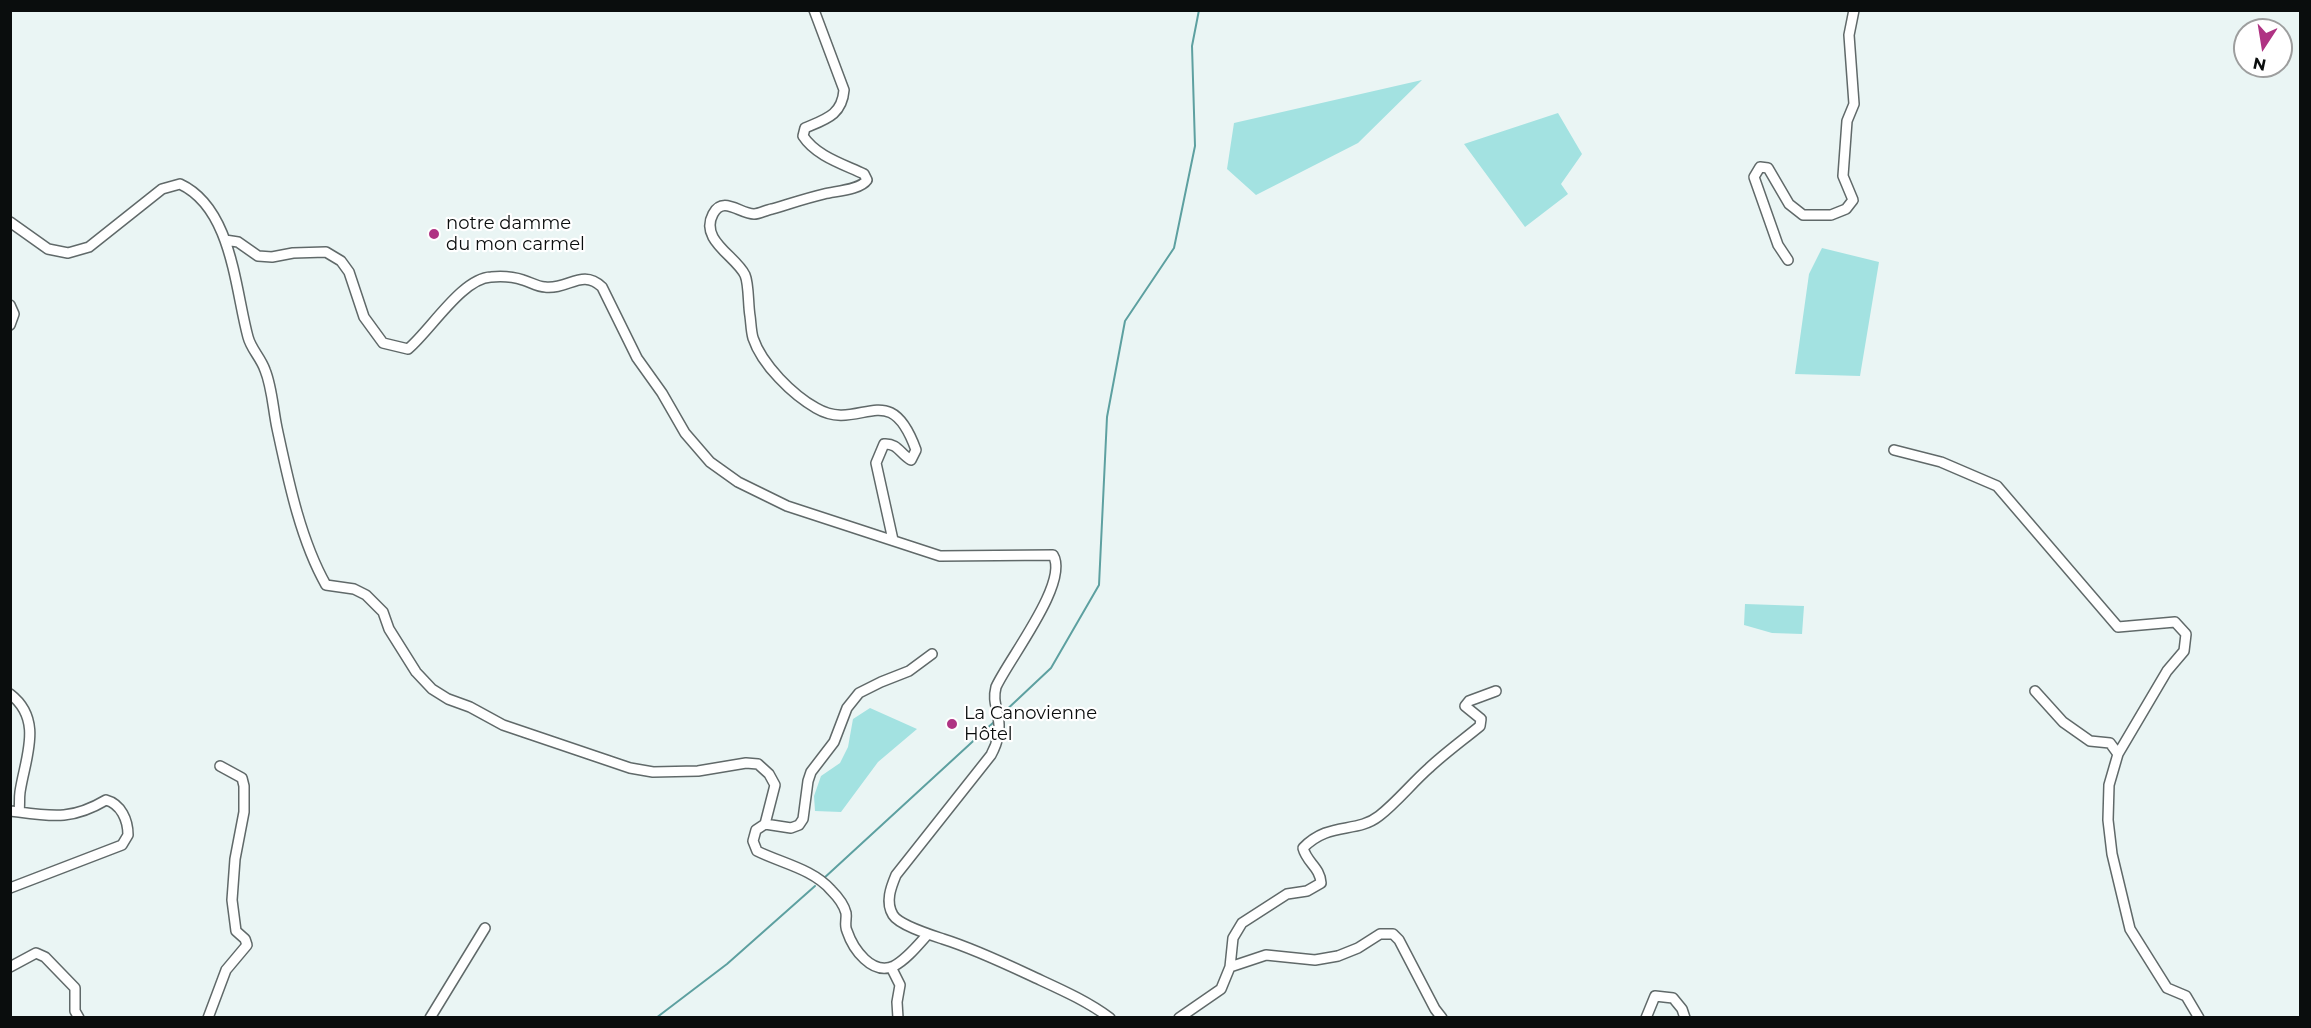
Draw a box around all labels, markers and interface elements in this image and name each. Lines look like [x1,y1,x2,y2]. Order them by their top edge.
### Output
north arrow [2233,18,2293,78]
text: N [2251,54,2268,75]
place label: notre damme du mon carmel [446,213,585,256]
marker: notre damme du mon carmel [427,227,441,241]
place label: La Canovienne Hôtel [964,703,1097,746]
marker: La Canovienne Hôtel [945,717,959,731]

